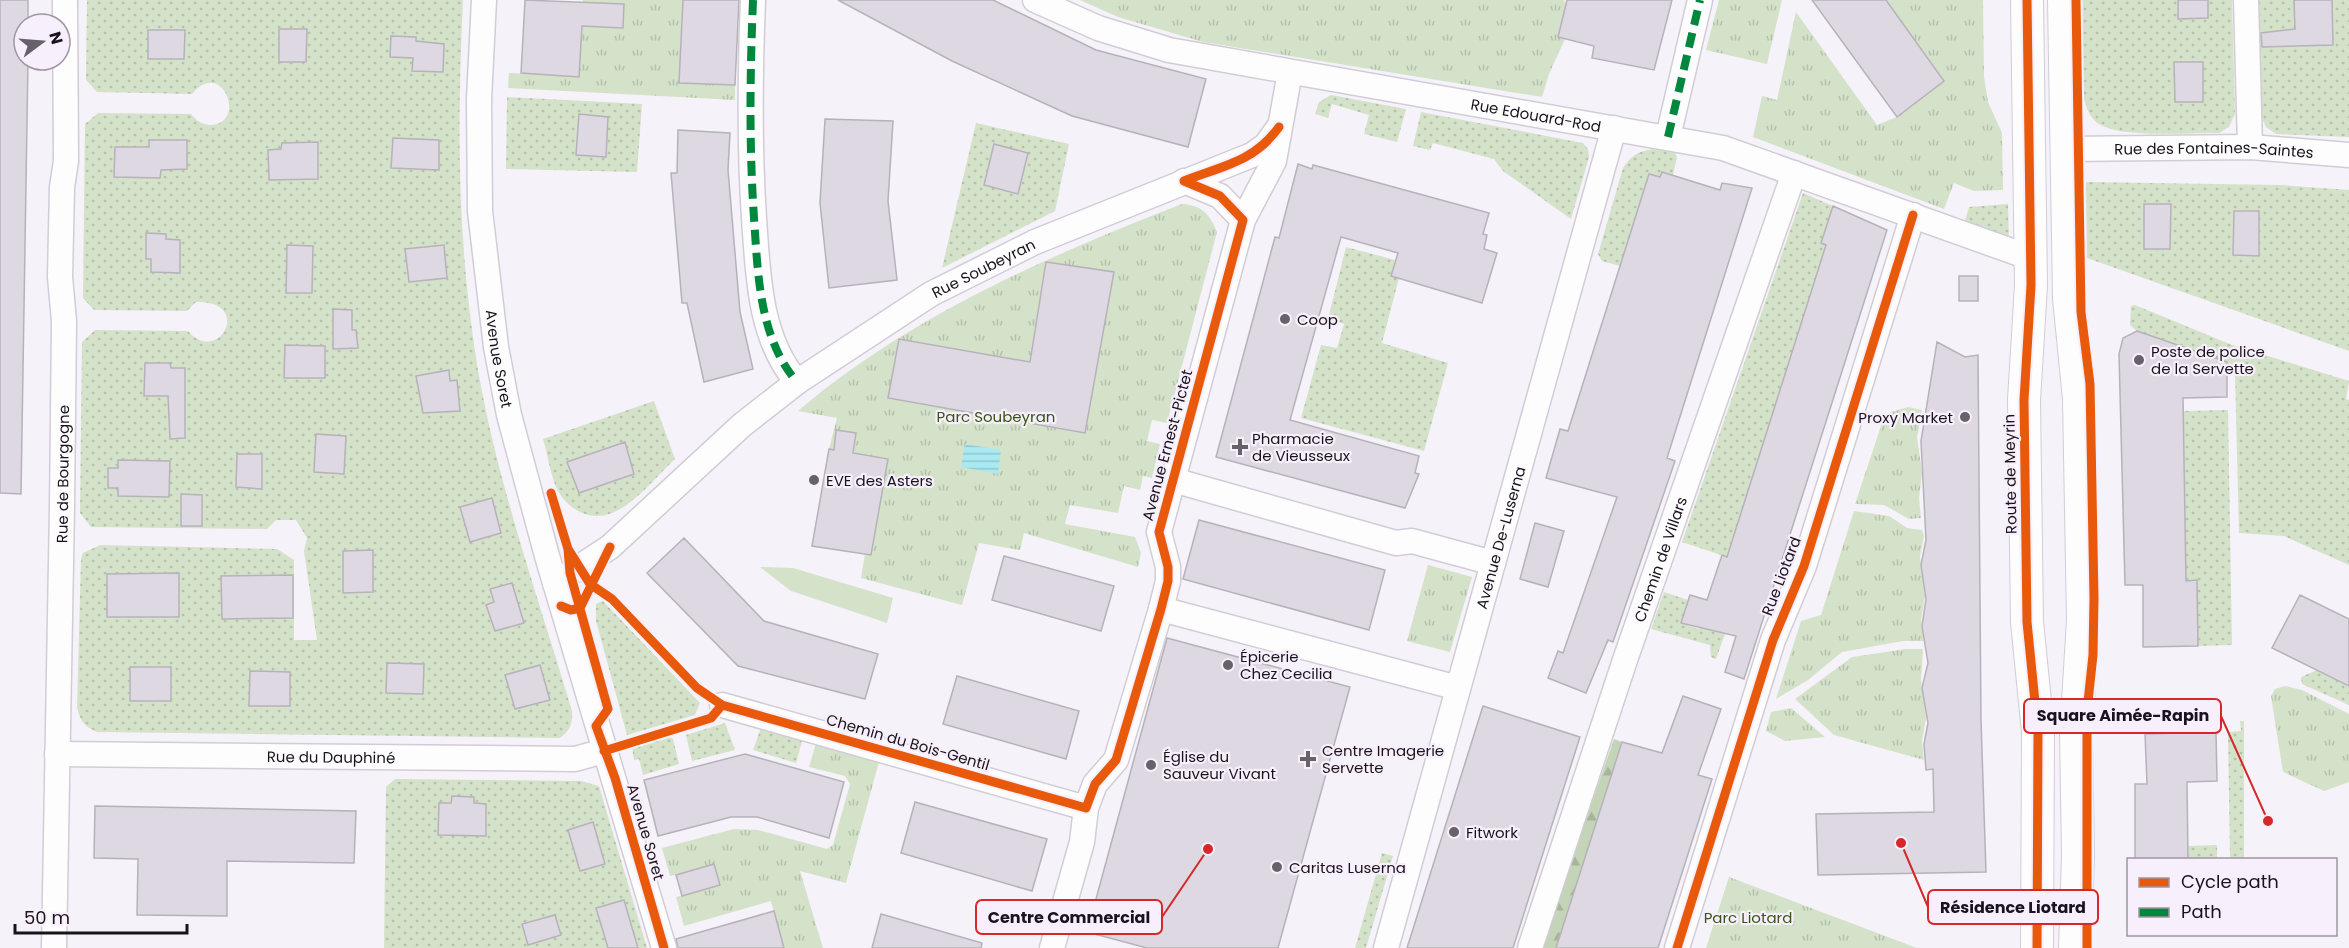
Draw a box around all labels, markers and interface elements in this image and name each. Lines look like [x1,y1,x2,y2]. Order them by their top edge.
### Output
north arrow [12,12,72,72]
text: N [43,29,69,47]
street label: Rue Edouard-Rod [1469,93,1603,137]
street label: Rue des Fontaines-Saintes [2114,136,2314,163]
street label: Rue Soubeyran [928,233,1039,303]
street label: Avenue Soret [481,308,518,409]
place label: Coop [1297,309,1338,330]
marker: Coop [1278,312,1292,326]
place label: Poste de police de la Servette [2151,341,2265,379]
marker: Poste de police de la Servette [2132,353,2146,367]
street label: Avenue Ernest-Pictet [1137,367,1197,523]
street label: Rue de Bourgogne [51,405,74,543]
park label: Parc Soubeyran [937,406,1055,427]
place label: Proxy Market [1858,407,1953,428]
marker: Proxy Market [1958,410,1972,424]
street label: Route de Meyrin [1998,414,2022,534]
place label: Pharmacie de Vieusseux [1252,428,1350,466]
marker: Pharmacie de Vieusseux [1233,440,1247,454]
street label: Avenue De-Luserna [1470,464,1530,611]
place label: EVE des Asters [826,470,933,491]
marker: EVE des Asters [807,473,821,487]
street label: Chemin de Villars [1628,493,1692,625]
street label: Rue Liotard [1756,533,1806,619]
place label: Épicerie Chez Cecilia [1240,646,1333,684]
marker: Épicerie Chez Cecilia [1221,658,1235,672]
callout: Square Aimée-Rapin [2024,699,2221,733]
text: Square Aimée-Rapin [2037,704,2209,727]
street label: Chemin du Bois-Gentil [824,709,992,775]
place label: Centre Imagerie Servette [1322,740,1444,778]
street label: Rue du Dauphiné [267,746,395,768]
place label: Église du Sauveur Vivant [1163,746,1276,784]
marker: Centre Imagerie Servette [1299,750,1317,768]
marker: Église du Sauveur Vivant [1144,758,1158,772]
street label: Avenue Soret [622,781,670,883]
place label: Fitwork [1466,822,1518,843]
marker: Fitwork [1447,825,1461,839]
place label: Caritas Luserna [1289,857,1406,878]
legend [2127,858,2337,936]
marker: Caritas Luserna [1270,860,1284,874]
text: Cycle path [2181,869,2279,894]
callout: Résidence Liotard [1928,890,2098,924]
text: Résidence Liotard [1940,896,2086,919]
scale bar [15,897,188,935]
text: Path [2181,899,2222,924]
callout: Centre Commercial [976,900,1162,934]
text: 50 m [24,905,70,930]
text: Centre Commercial [988,906,1150,929]
park label: Parc Liotard [1704,907,1792,928]

